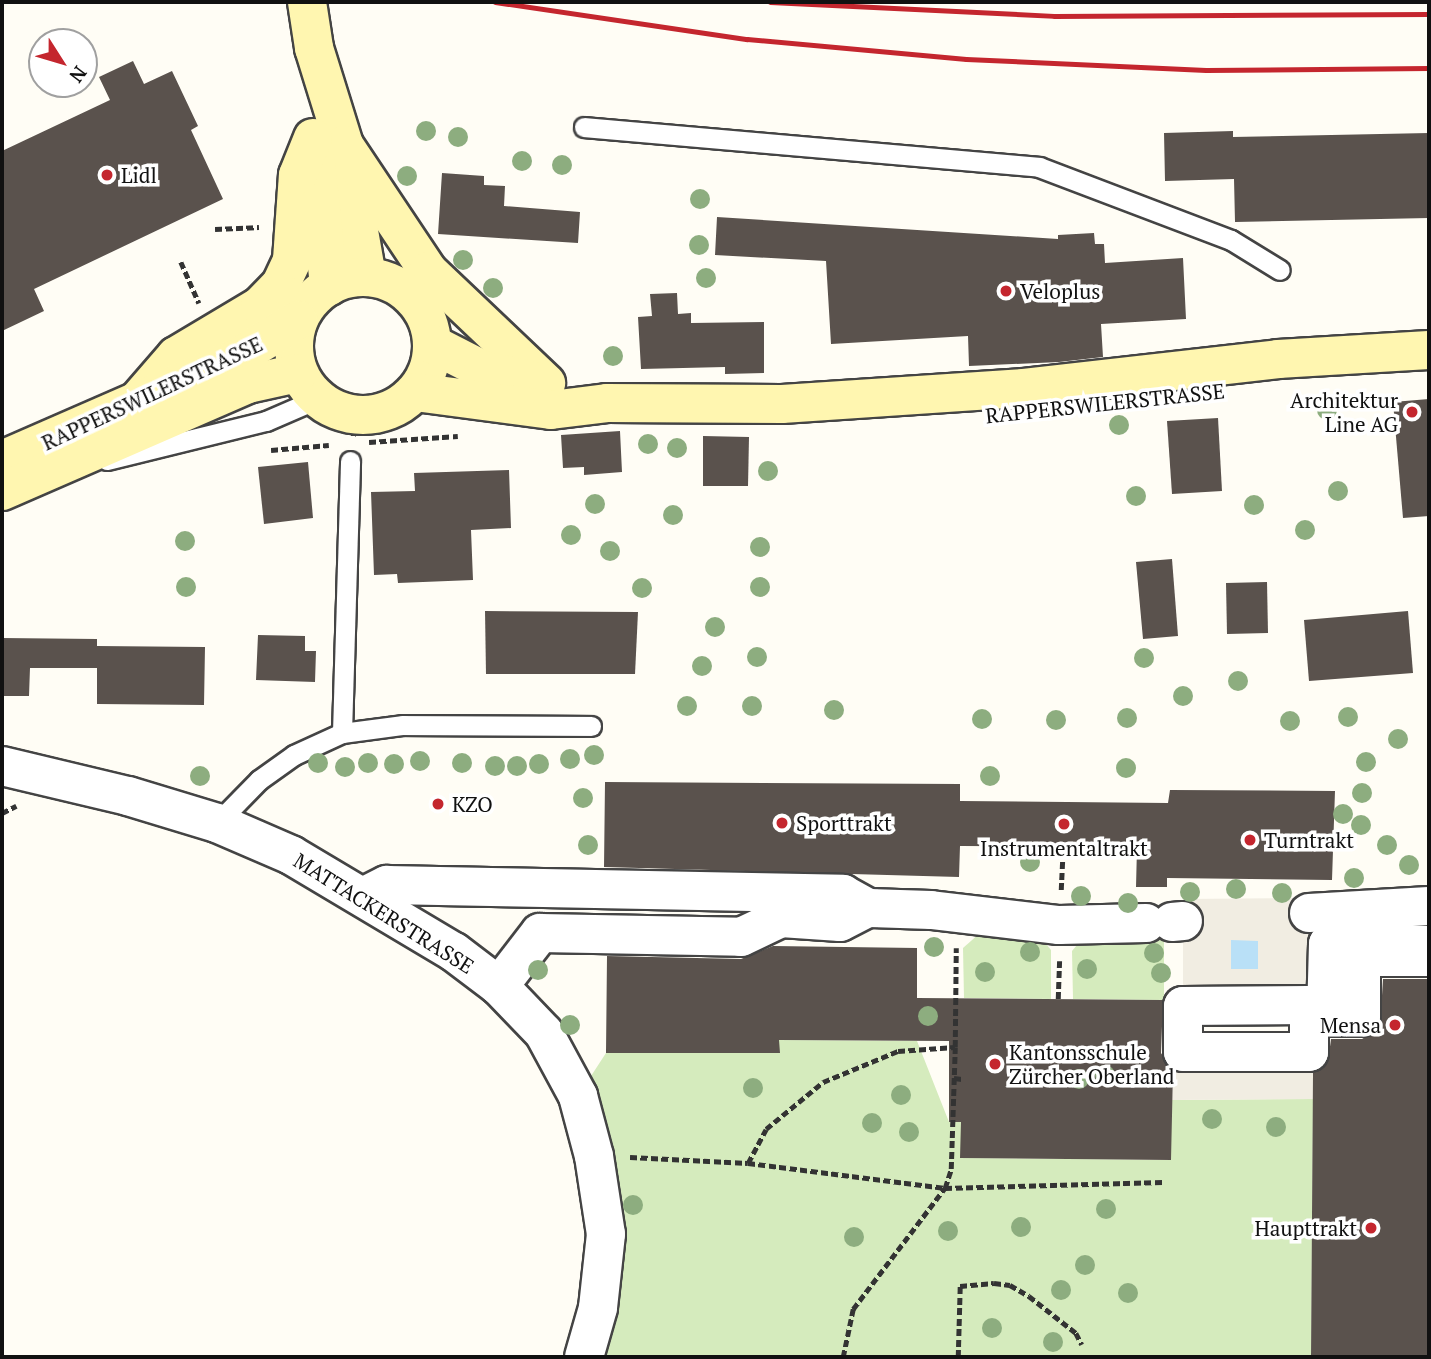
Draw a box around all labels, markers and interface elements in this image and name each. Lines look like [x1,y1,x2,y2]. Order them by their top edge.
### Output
north arrow [28,28,98,98]
text: N [64,61,93,88]
place label: Lidl [121,162,157,188]
marker: Lidl [99,167,115,183]
place label: Veloplus [1020,278,1100,304]
marker: Veloplus [998,283,1014,299]
street label: RAPPERSWILERSTRASSE [38,331,266,455]
street label: RAPPERSWILERSTRASSE [984,378,1226,428]
place label: Architektur Line AG [1290,387,1398,437]
marker: Architektur Line AG [1404,404,1420,420]
place label: KZO [452,791,493,817]
marker: KZO [430,796,446,812]
place label: Sporttrakt [796,810,892,836]
marker: Sporttrakt [774,815,790,831]
marker: Instrumentaltrakt [1056,816,1072,832]
place label: Turntrakt [1264,827,1354,853]
marker: Turntrakt [1242,832,1258,848]
place label: Instrumentaltrakt [980,835,1148,861]
street label: MATTACKERSTRASSE [289,847,479,979]
place label: Mensa [1320,1012,1381,1038]
marker: Mensa [1387,1017,1403,1033]
place label: Kantonsschule Zürcher Oberland [1009,1039,1174,1089]
marker: Kantonsschule Zürcher Oberland [987,1056,1003,1072]
place label: Haupttrakt [1255,1215,1357,1241]
marker: Haupttrakt [1363,1220,1379,1236]

